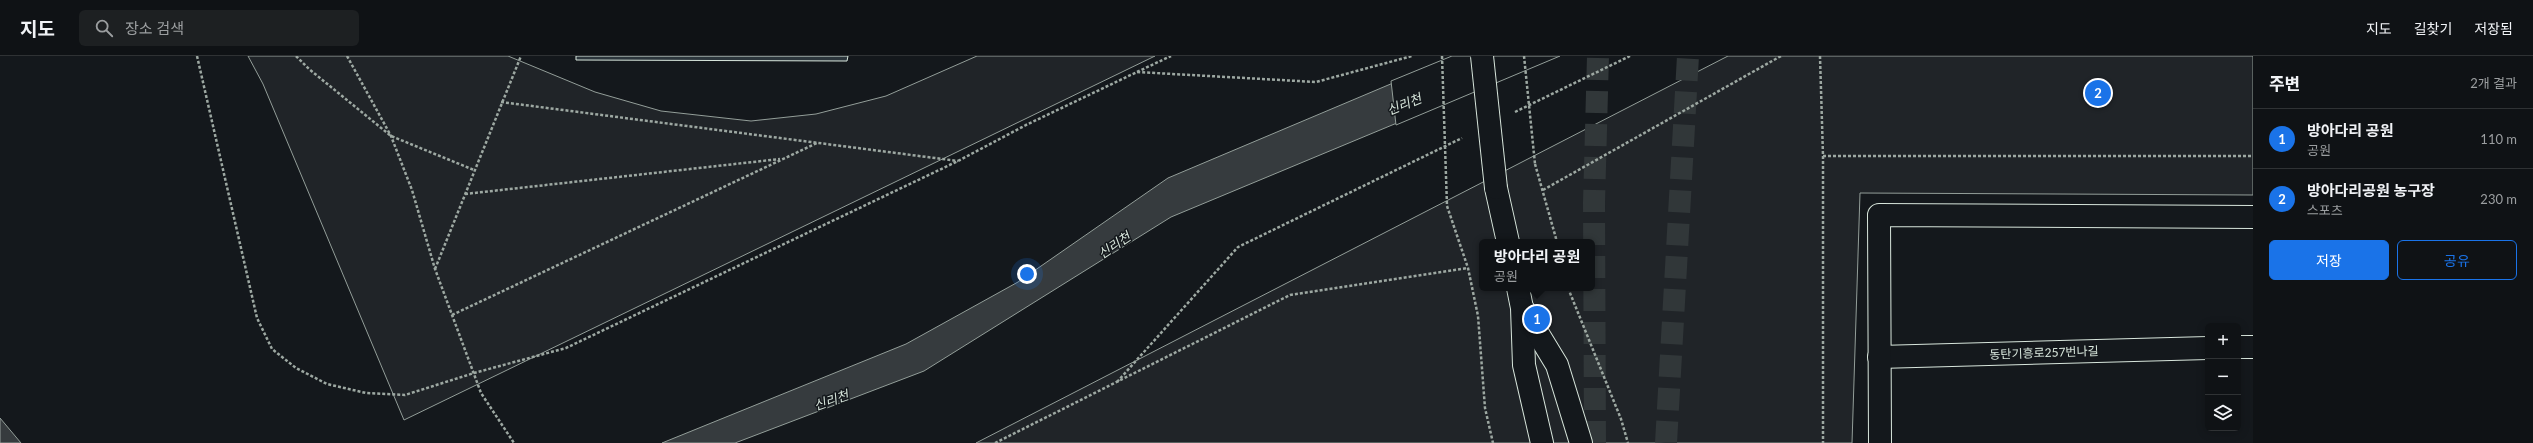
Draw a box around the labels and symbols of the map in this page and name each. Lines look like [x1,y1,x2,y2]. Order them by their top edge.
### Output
pin: 2 [2085,78,2111,108]
water label: 신리천 [1384,89,1425,118]
water label: 신리천 [1095,228,1134,262]
your location [1017,264,1037,284]
pin: 1 [1524,304,1550,334]
street label: 동탄기흥로257번나길 [1989,343,2099,362]
water label: 신리천 [811,386,852,413]

